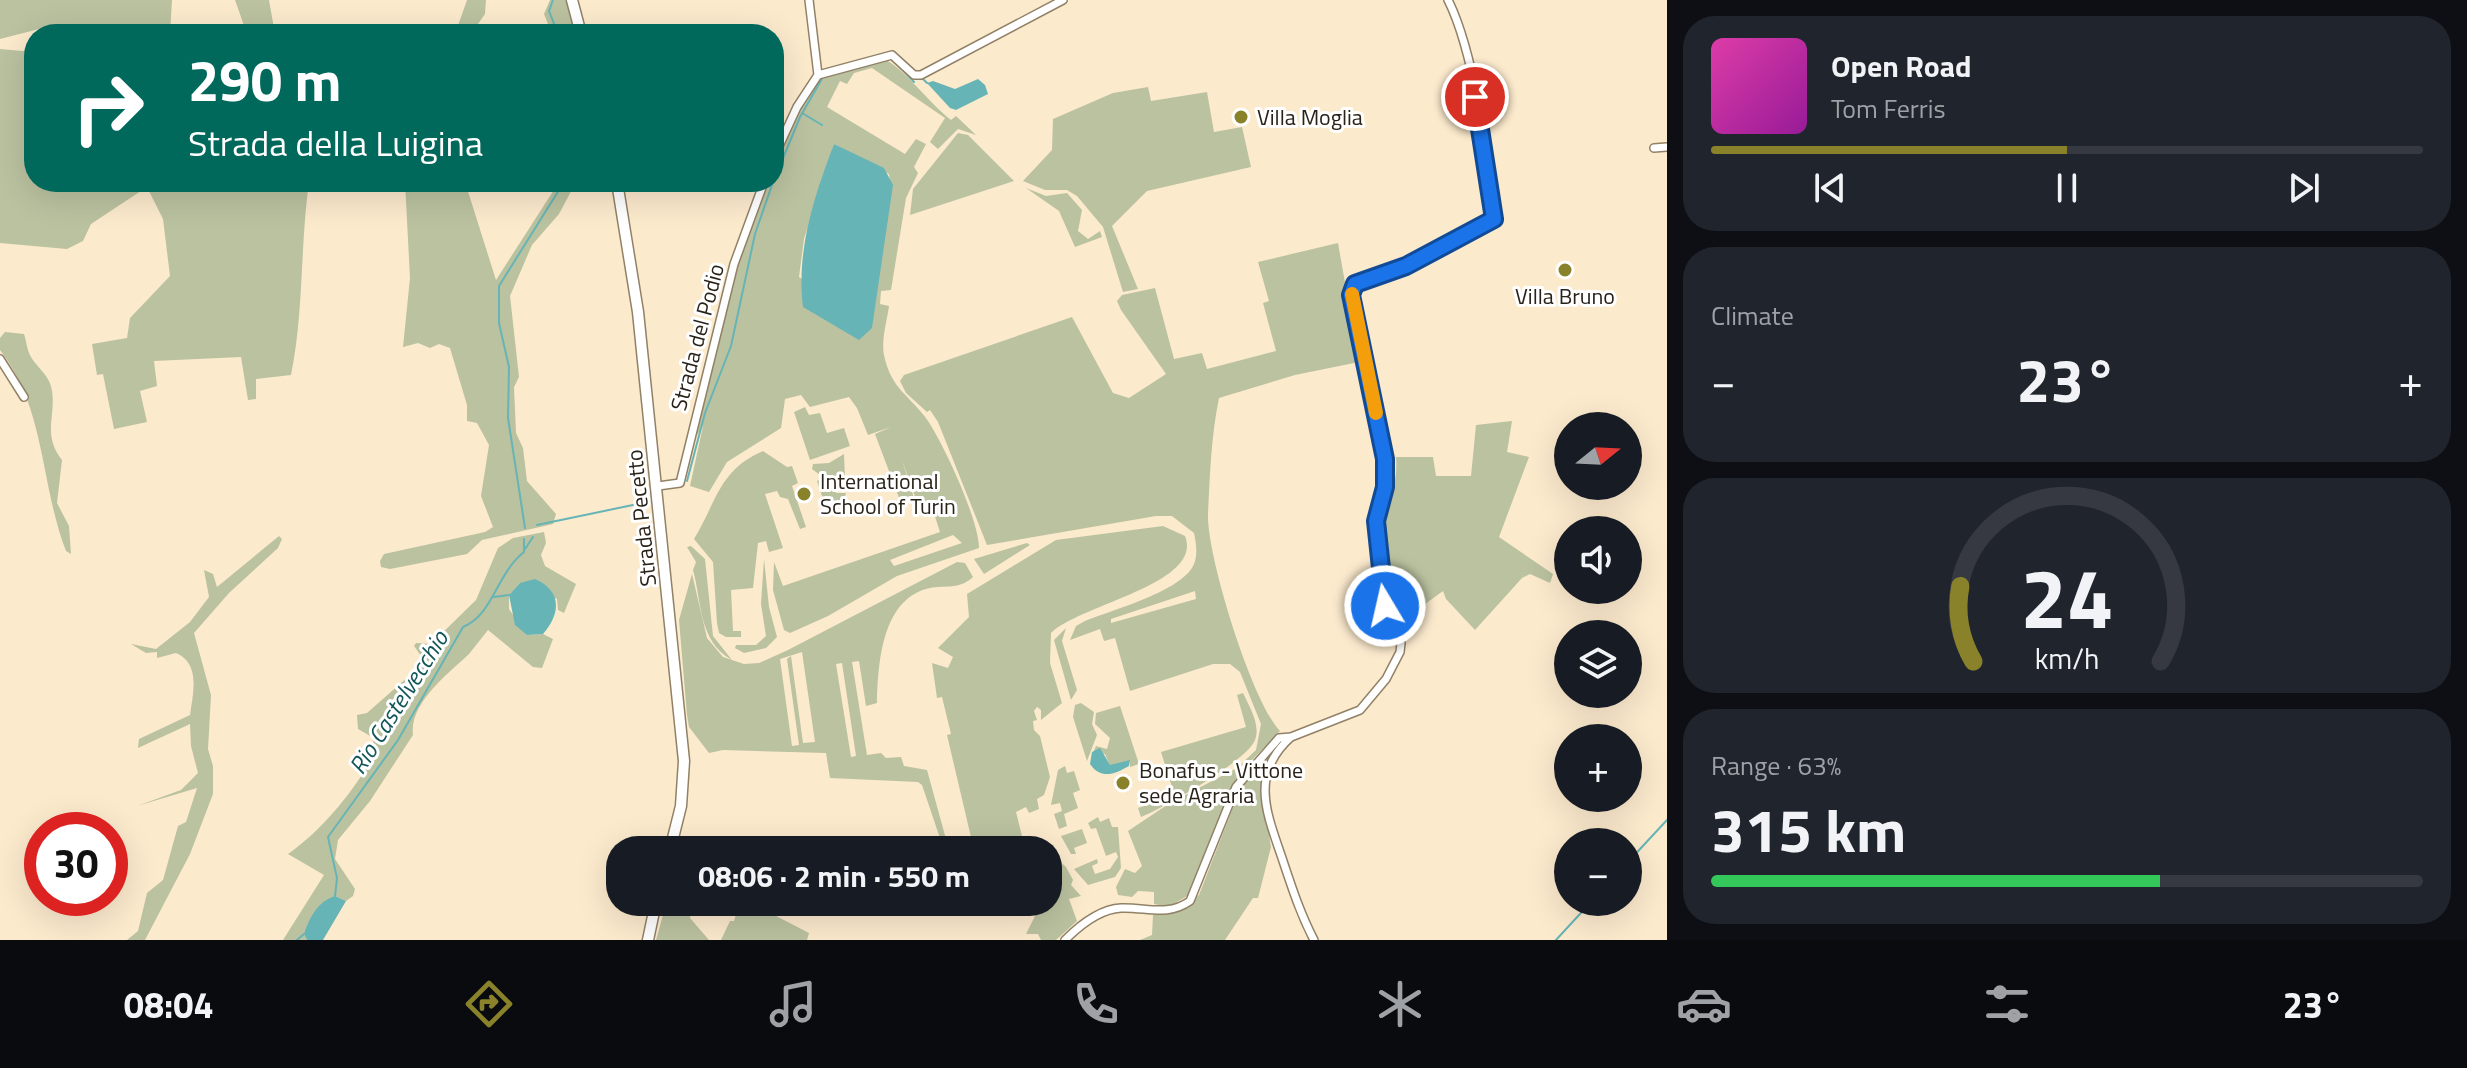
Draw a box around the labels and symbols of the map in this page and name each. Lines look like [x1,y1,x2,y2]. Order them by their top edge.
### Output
pin [1441,63,1509,131]
place label: Villa Moglia [1257,100,1363,134]
marker: Villa Moglia [1232,108,1250,126]
street label: Strada del Podio [661,260,733,414]
marker: Villa Bruno [1556,261,1574,279]
place label: Villa Bruno [1515,279,1615,313]
north arrow [1554,412,1642,500]
street label: Strada Pecetto [617,448,665,588]
place label: International School of Turin [820,464,956,523]
marker: International School of Turin [795,485,813,503]
position arrow [1343,564,1427,648]
water label: Rio Castelvecchio [339,622,457,781]
place label: Bonafus - Vittone sede Agraria [1139,753,1303,812]
marker: Bonafus - Vittone sede Agraria [1114,774,1132,792]
speed limit sign: 30 [24,812,128,916]

